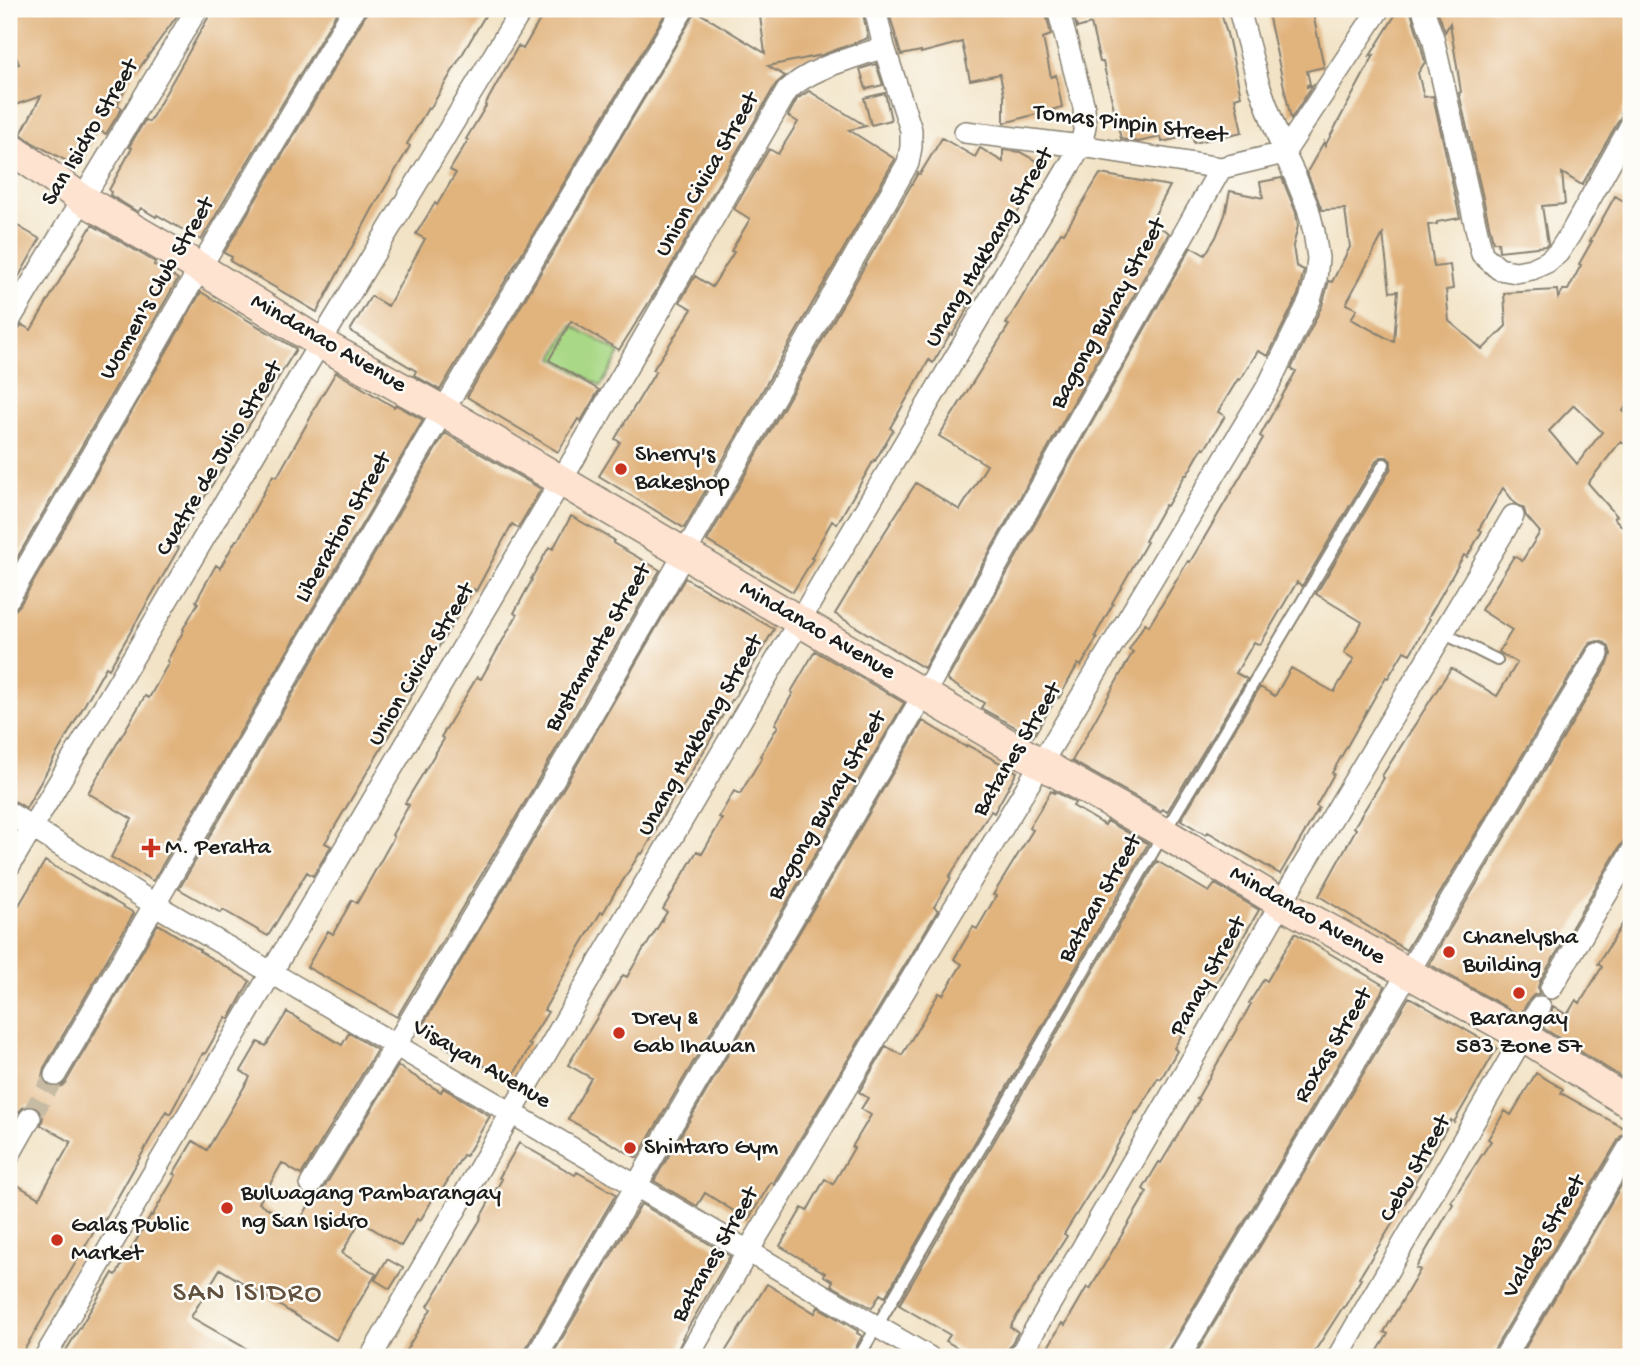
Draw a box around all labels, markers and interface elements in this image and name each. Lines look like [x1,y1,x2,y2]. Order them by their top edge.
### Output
street label: San Isidro Street [36,52,147,212]
street label: Union Civica Street [649,86,768,262]
street label: Tomas Pinpin Street [1030,99,1230,152]
street label: Unang Hakbang Street [919,141,1062,353]
street label: Women's Club Street [94,191,223,386]
street label: Bagong Buhay Street [1044,212,1175,415]
street label: Mindanao Avenue [245,288,412,401]
street label: Cuatre de Julio Street [150,354,291,562]
place label: Sherry's Bakeshop [634,441,730,498]
street label: Liberation Street [289,445,400,609]
marker: Sherry's Bakeshop [613,461,629,477]
street label: Bustamante Street [539,557,660,738]
street label: Mindanao Avenue [734,575,901,688]
street label: Union Civica Street [362,576,483,752]
street label: Unang Hakbang Street [632,628,772,842]
street label: Batanes Street [966,676,1070,823]
street label: Bagong Buhay Street [762,704,895,907]
street label: Bataan Street [1052,828,1150,969]
place label: M. Peralta [165,834,271,863]
marker: M. Peralta [143,840,159,856]
street label: Mindanao Avenue [1224,860,1391,973]
street label: Panay Street [1164,910,1255,1043]
place label: Chanelysha Building [1462,924,1579,981]
marker: Chanelysha Building [1441,944,1457,960]
street label: Roxas Street [1288,981,1381,1109]
marker: Barangay 583 Zone 57 [1511,985,1527,1001]
place label: Drey & Gab Ihawan [631,1005,756,1062]
place label: Barangay 583 Zone 57 [1456,1005,1583,1062]
street label: Visayan Avenue [406,1013,556,1117]
marker: Drey & Gab Ihawan [611,1025,627,1041]
street label: Cebu Street [1374,1108,1459,1228]
place label: Shintaro Gym [644,1134,778,1163]
marker: Shintaro Gym [622,1140,638,1156]
street label: Valdez Street [1496,1168,1594,1305]
place label: Bulwagang Pambarangay ng San Isidro [240,1180,501,1237]
street label: Batanes Street [665,1180,767,1329]
marker: Bulwagang Pambarangay ng San Isidro [219,1200,235,1216]
place label: Galas Public Market [71,1212,189,1269]
marker: Galas Public Market [49,1232,65,1248]
district label: SAN ISIDRO [173,1278,323,1311]

